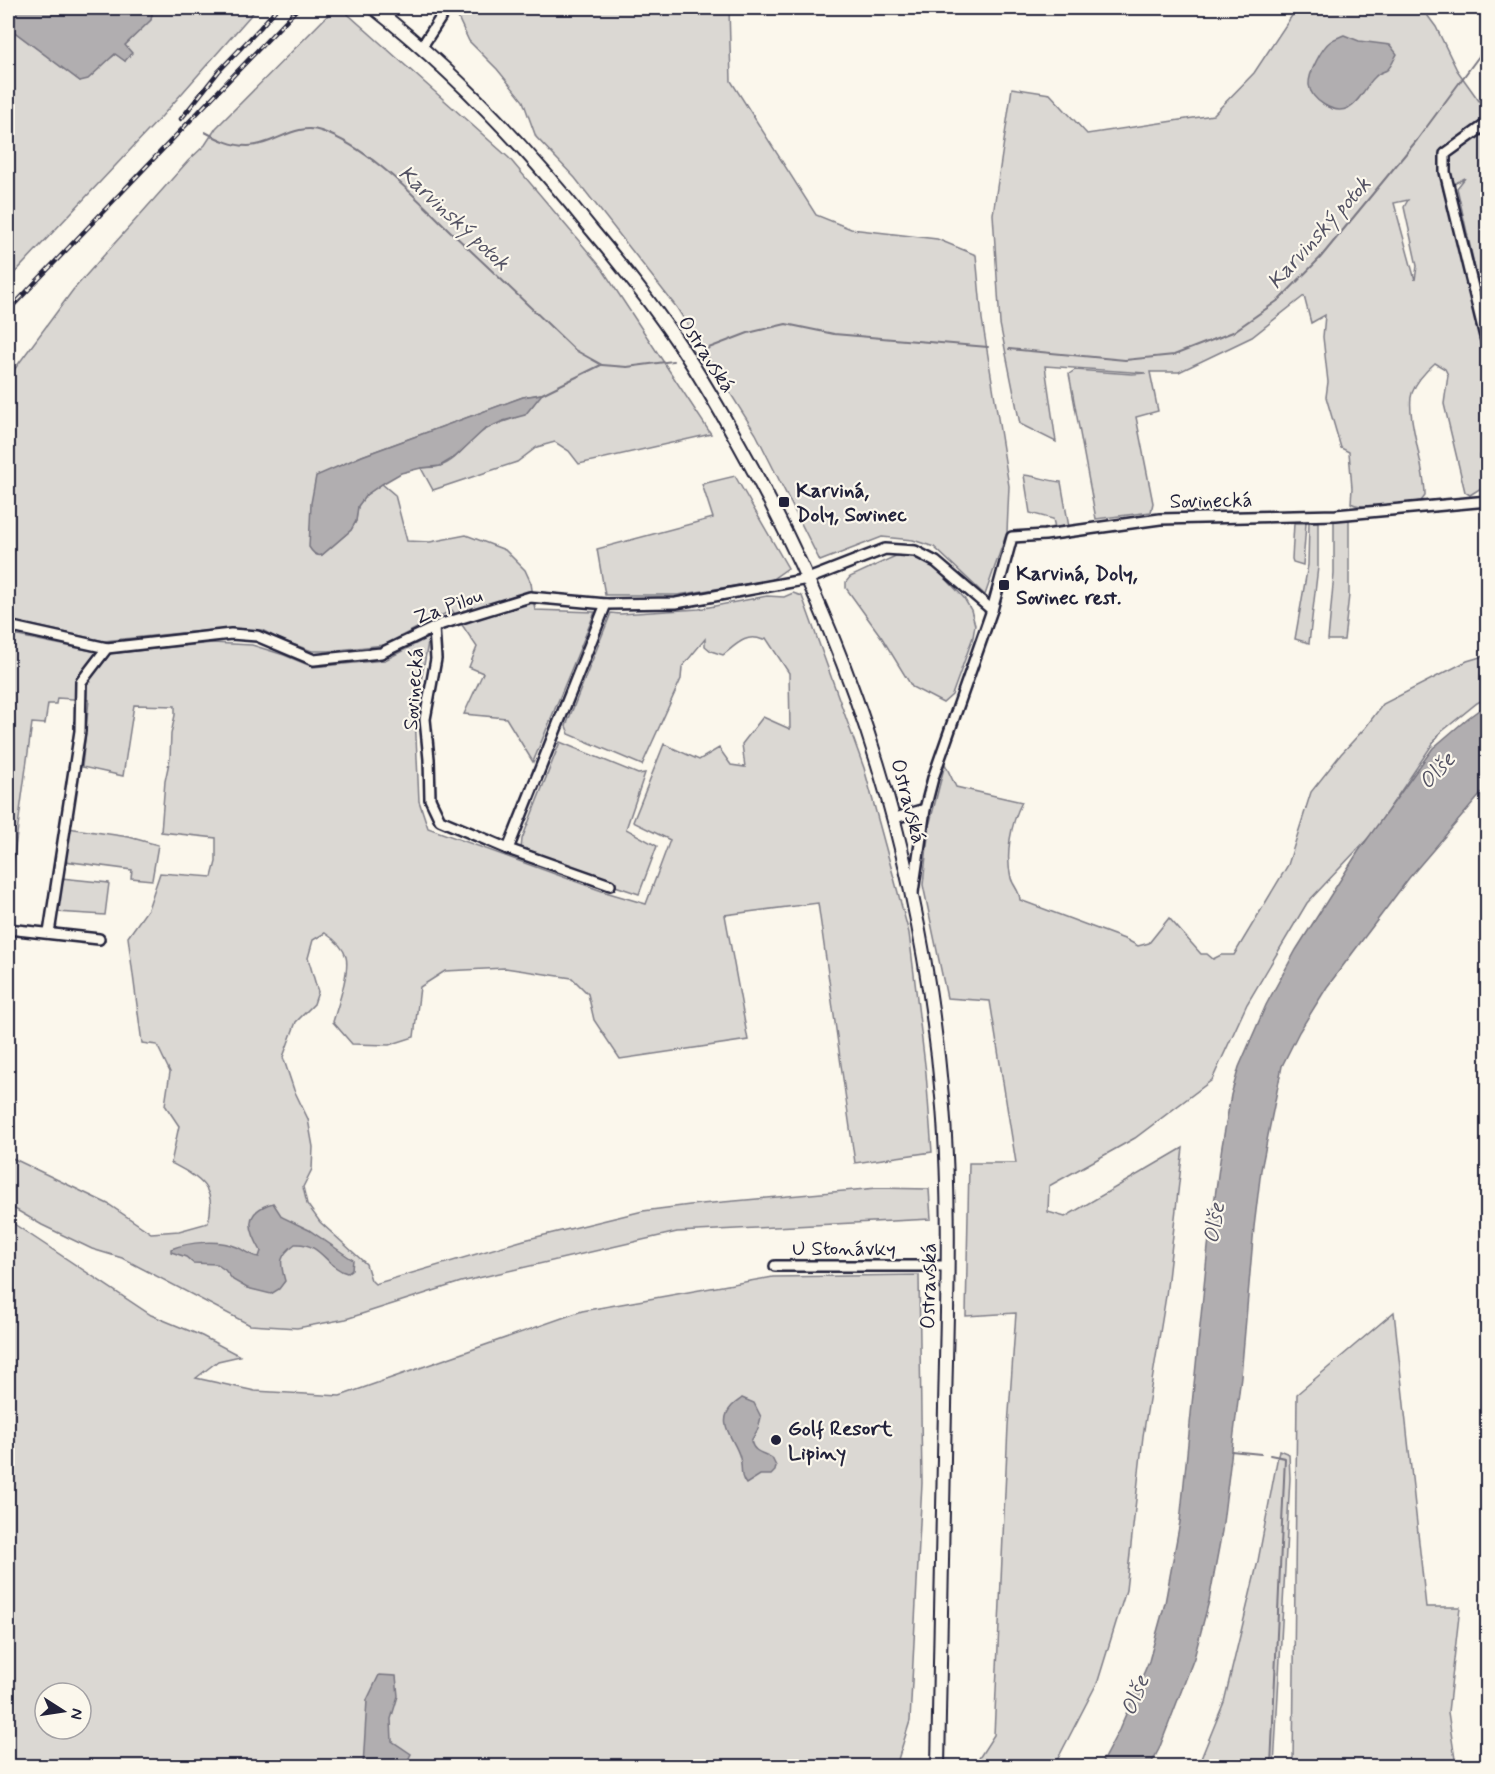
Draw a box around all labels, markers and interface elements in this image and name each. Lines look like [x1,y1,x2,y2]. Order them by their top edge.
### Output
water label: Karvinský potok [392,160,515,277]
water label: Karvinský potok [1262,171,1378,296]
street label: Ostravská [671,311,741,398]
place label: Karviná, Doly, Sovinec [796,477,907,529]
street label: Sovinecká [1169,486,1253,516]
marker: Karviná, Doly, Sovinec [777,495,791,509]
place label: Karviná, Doly, Sovinec rest. [1016,560,1138,612]
marker: Karviná, Doly, Sovinec rest. [997,578,1011,592]
street label: Za Pilou [410,582,486,632]
street label: Sovinecká [397,647,431,731]
water label: Olše [1413,746,1463,796]
street label: Ostravská [883,756,933,847]
water label: Olše [1198,1200,1232,1246]
street label: U Stonávky [792,1235,896,1263]
street label: Ostravská [914,1243,944,1329]
place label: Golf Resort Lipiny [788,1415,893,1467]
marker: Golf Resort Lipiny [769,1433,783,1447]
water label: Olše [1115,1670,1157,1720]
north arrow [33,1681,93,1741]
text: N [65,1706,88,1721]

